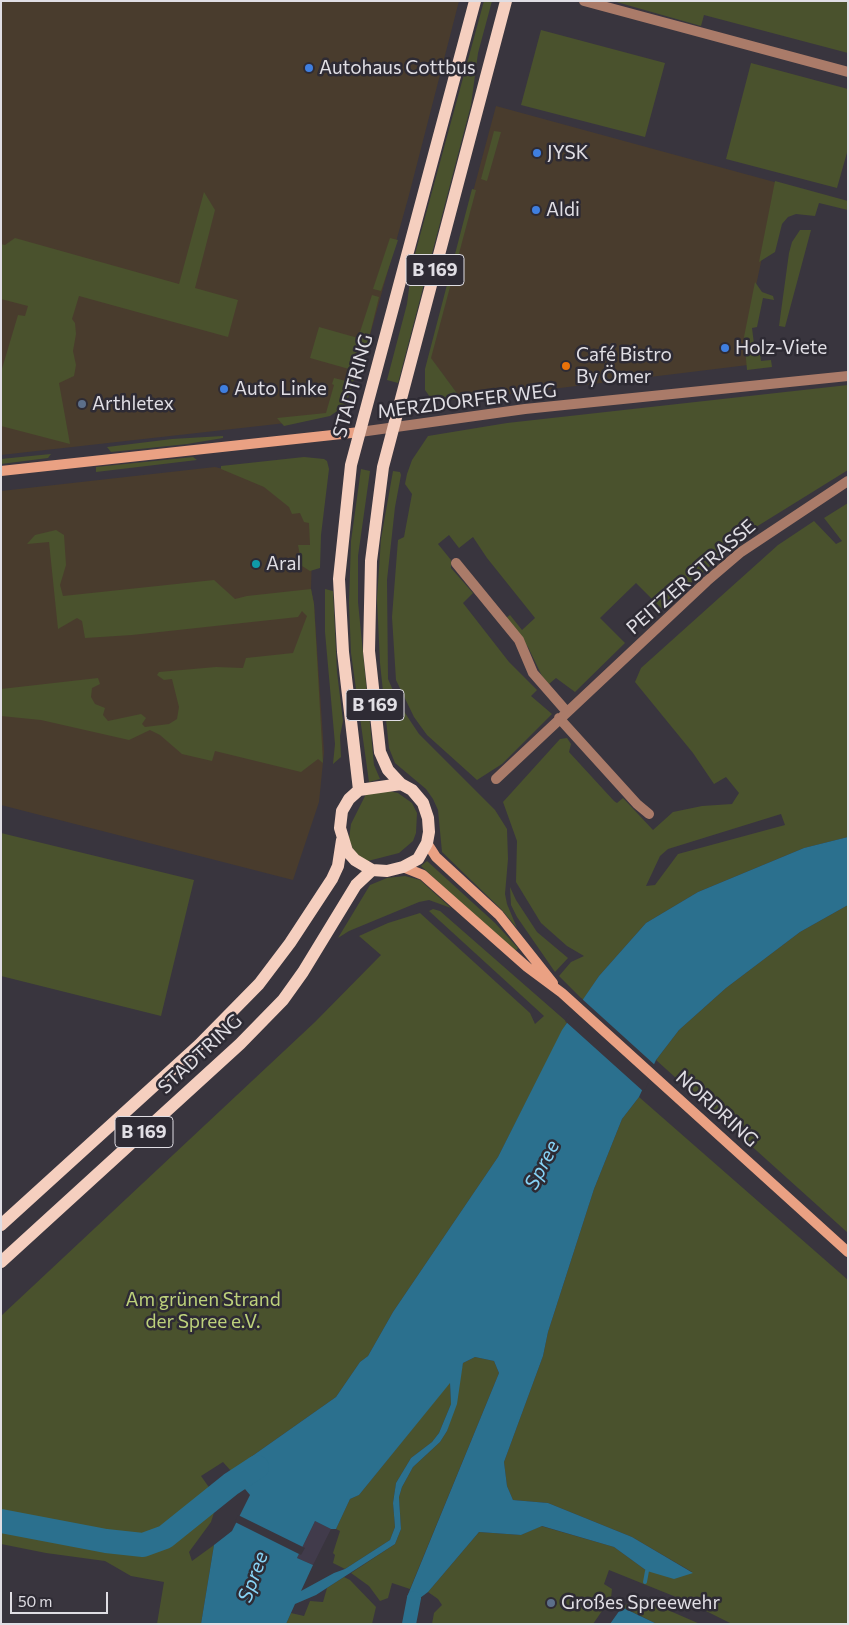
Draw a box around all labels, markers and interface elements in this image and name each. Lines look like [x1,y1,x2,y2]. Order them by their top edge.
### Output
place label: Autohaus Cottbus [319,57,476,79]
marker: Autohaus Cottbus [303,62,315,74]
place label: JYSK [547,142,588,164]
marker: JYSK [531,147,543,159]
place label: Aldi [546,199,580,221]
marker: Aldi [530,204,542,216]
road number: B 169 [406,254,464,286]
street label: STADTRING [328,332,378,440]
place label: Holz-Viete [735,337,827,359]
marker: Holz-Viete [719,342,731,354]
place label: Café Bistro By Ömer [576,344,672,388]
marker: Café Bistro By Ömer [560,360,572,372]
place label: Auto Linke [234,378,327,400]
street label: MERZDORFER WEG [376,379,558,423]
marker: Auto Linke [218,383,230,395]
place label: Arthletex [92,393,174,415]
marker: Arthletex [76,398,88,410]
street label: PEITZER STRASSE [622,515,760,639]
place label: Aral [266,553,301,575]
marker: Aral [250,558,262,570]
road number: B 169 [346,690,404,720]
street label: STADTRING [153,1009,247,1099]
street label: NORDRING [671,1066,763,1152]
road number: B 169 [115,1116,173,1148]
water label: Spree [519,1136,565,1194]
park label: Am grünen Strand der Spree e.V. [125,1289,281,1333]
water label: Spree [233,1548,273,1606]
scale bar [12,1582,110,1614]
text: 50 m [18,1592,52,1610]
place label: Großes Spreewehr [561,1592,720,1614]
marker: Großes Spreewehr [545,1597,557,1609]

